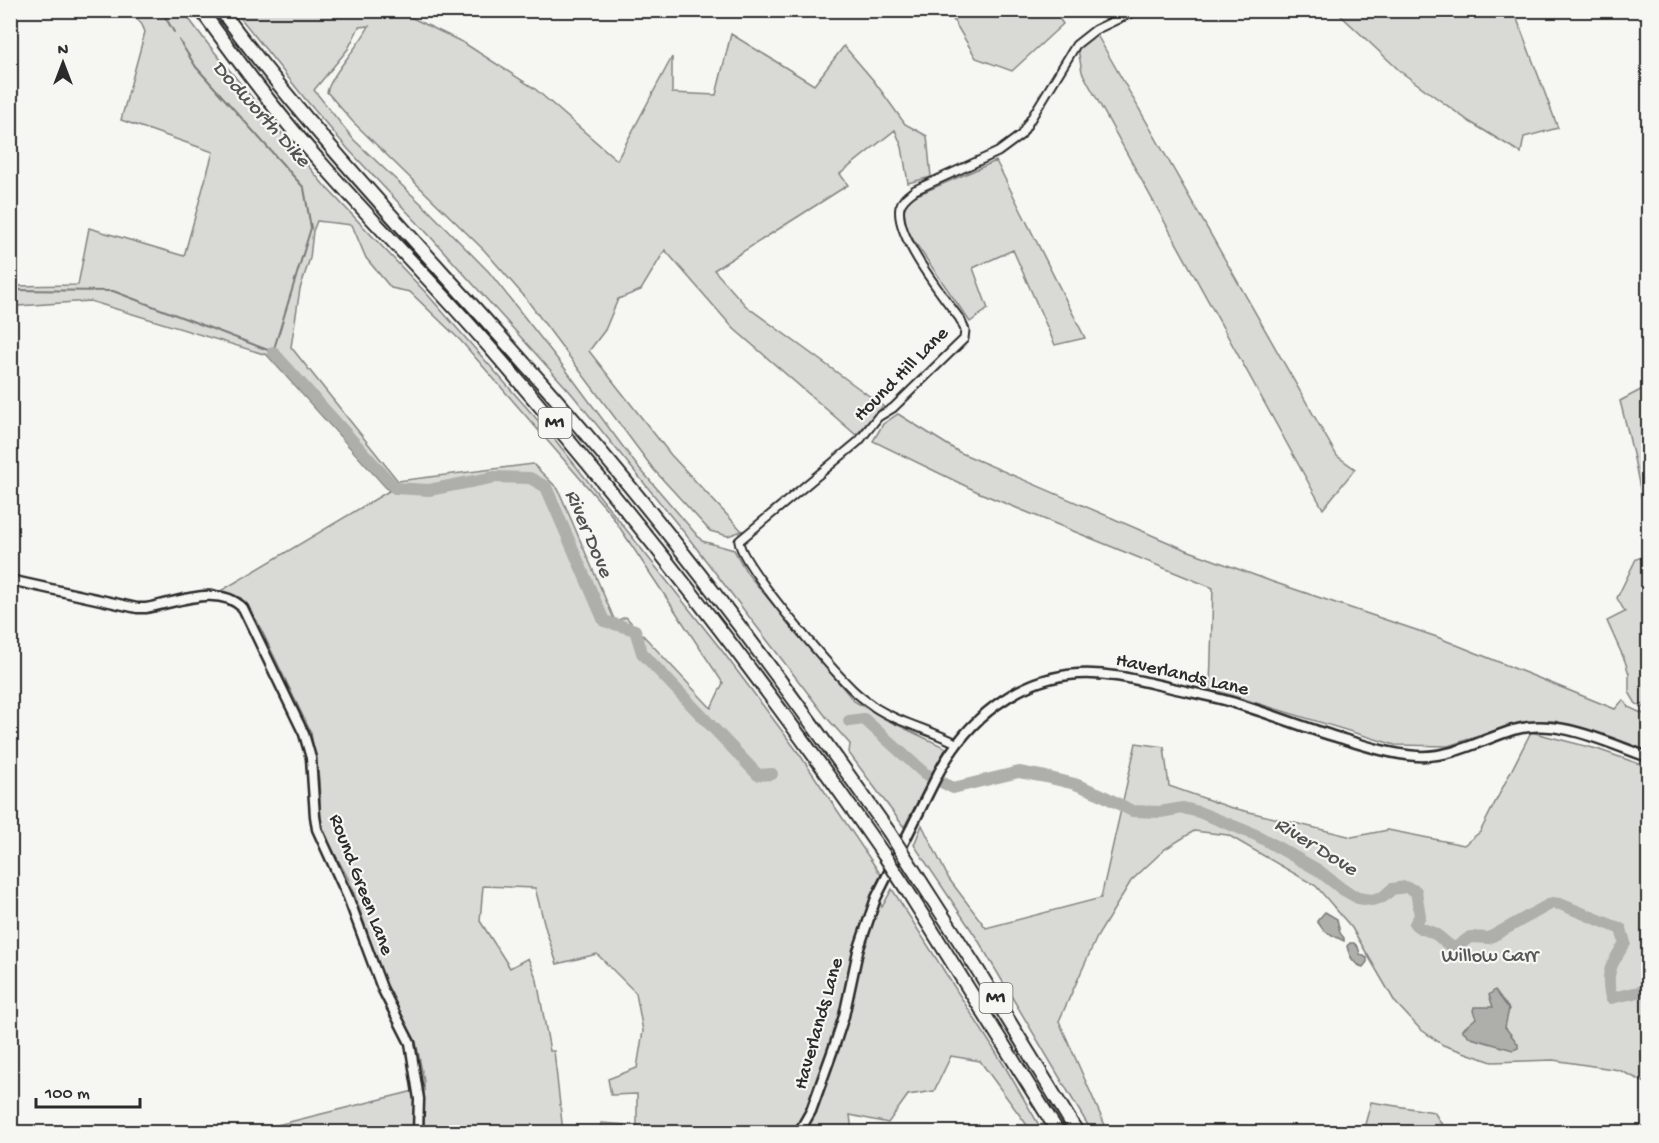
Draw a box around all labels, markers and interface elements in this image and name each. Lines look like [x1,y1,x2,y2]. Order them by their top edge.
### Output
north arrow [33,33,93,93]
text: N [58,42,69,61]
water label: Dodworth Dike [206,57,315,174]
street label: Hound Hill Lane [850,322,955,427]
road number: M1 [538,408,572,438]
water label: River Dove [557,486,617,583]
street label: Haverlands Lane [1113,650,1251,703]
street label: Round Green Lane [323,811,398,959]
water label: River Dove [1269,813,1362,884]
park label: Willow Carr [1442,946,1540,969]
street label: Haverlands Lane [790,955,850,1092]
road number: M1 [980,983,1012,1013]
scale bar [36,1071,140,1109]
text: 100 m [44,1084,90,1105]

